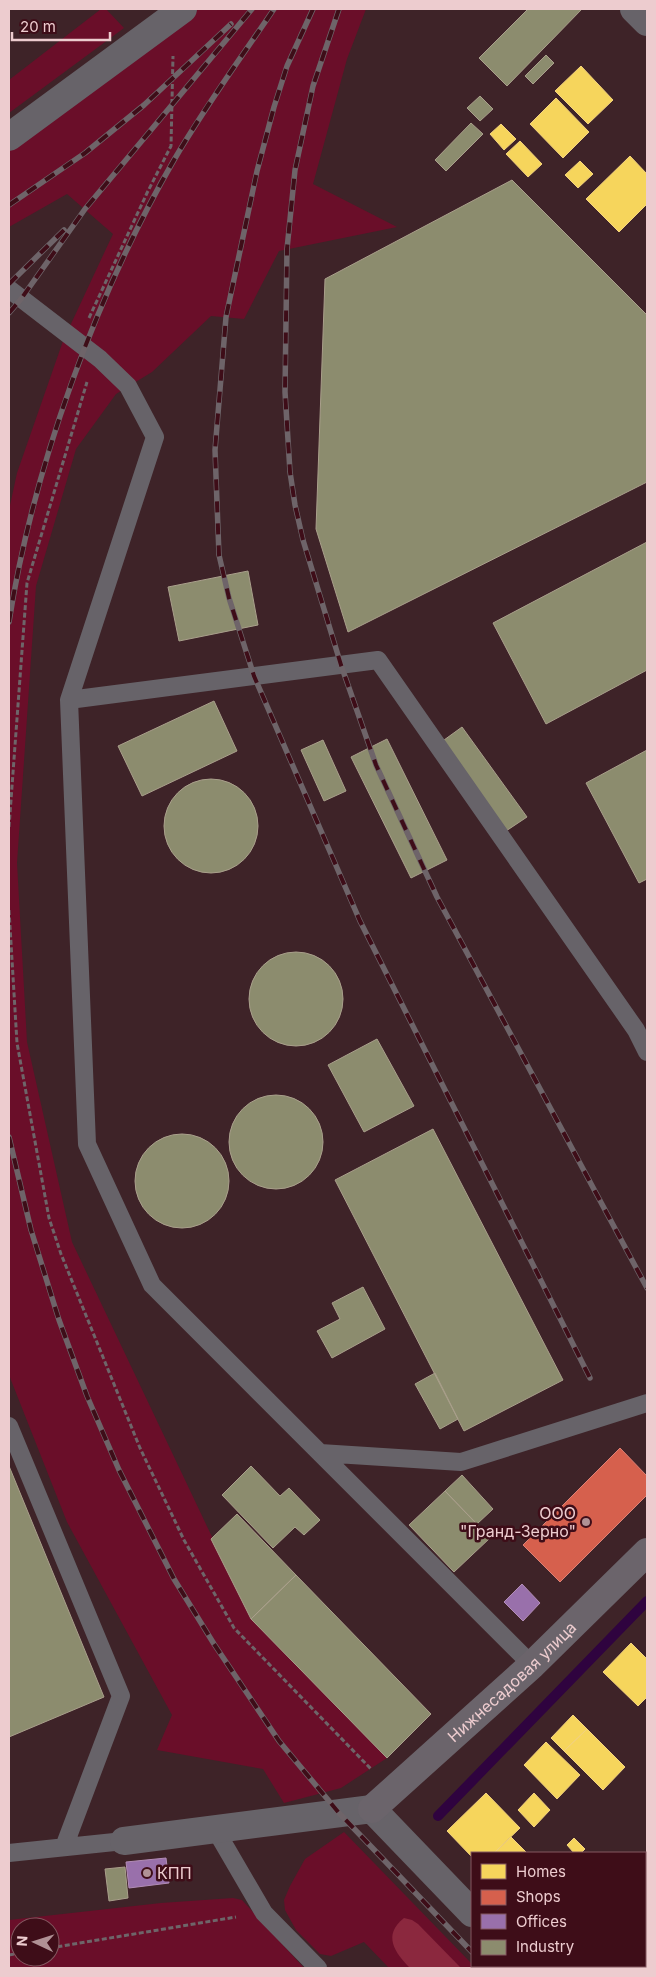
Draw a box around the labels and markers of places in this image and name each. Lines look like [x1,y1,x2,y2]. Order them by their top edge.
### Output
place label: ООО "Гранд-Зерно" [460,1503,576,1541]
marker: ООО "Гранд-Зерно" [580,1516,592,1528]
place label: КПП [157,1863,192,1883]
marker: КПП [141,1867,153,1879]

